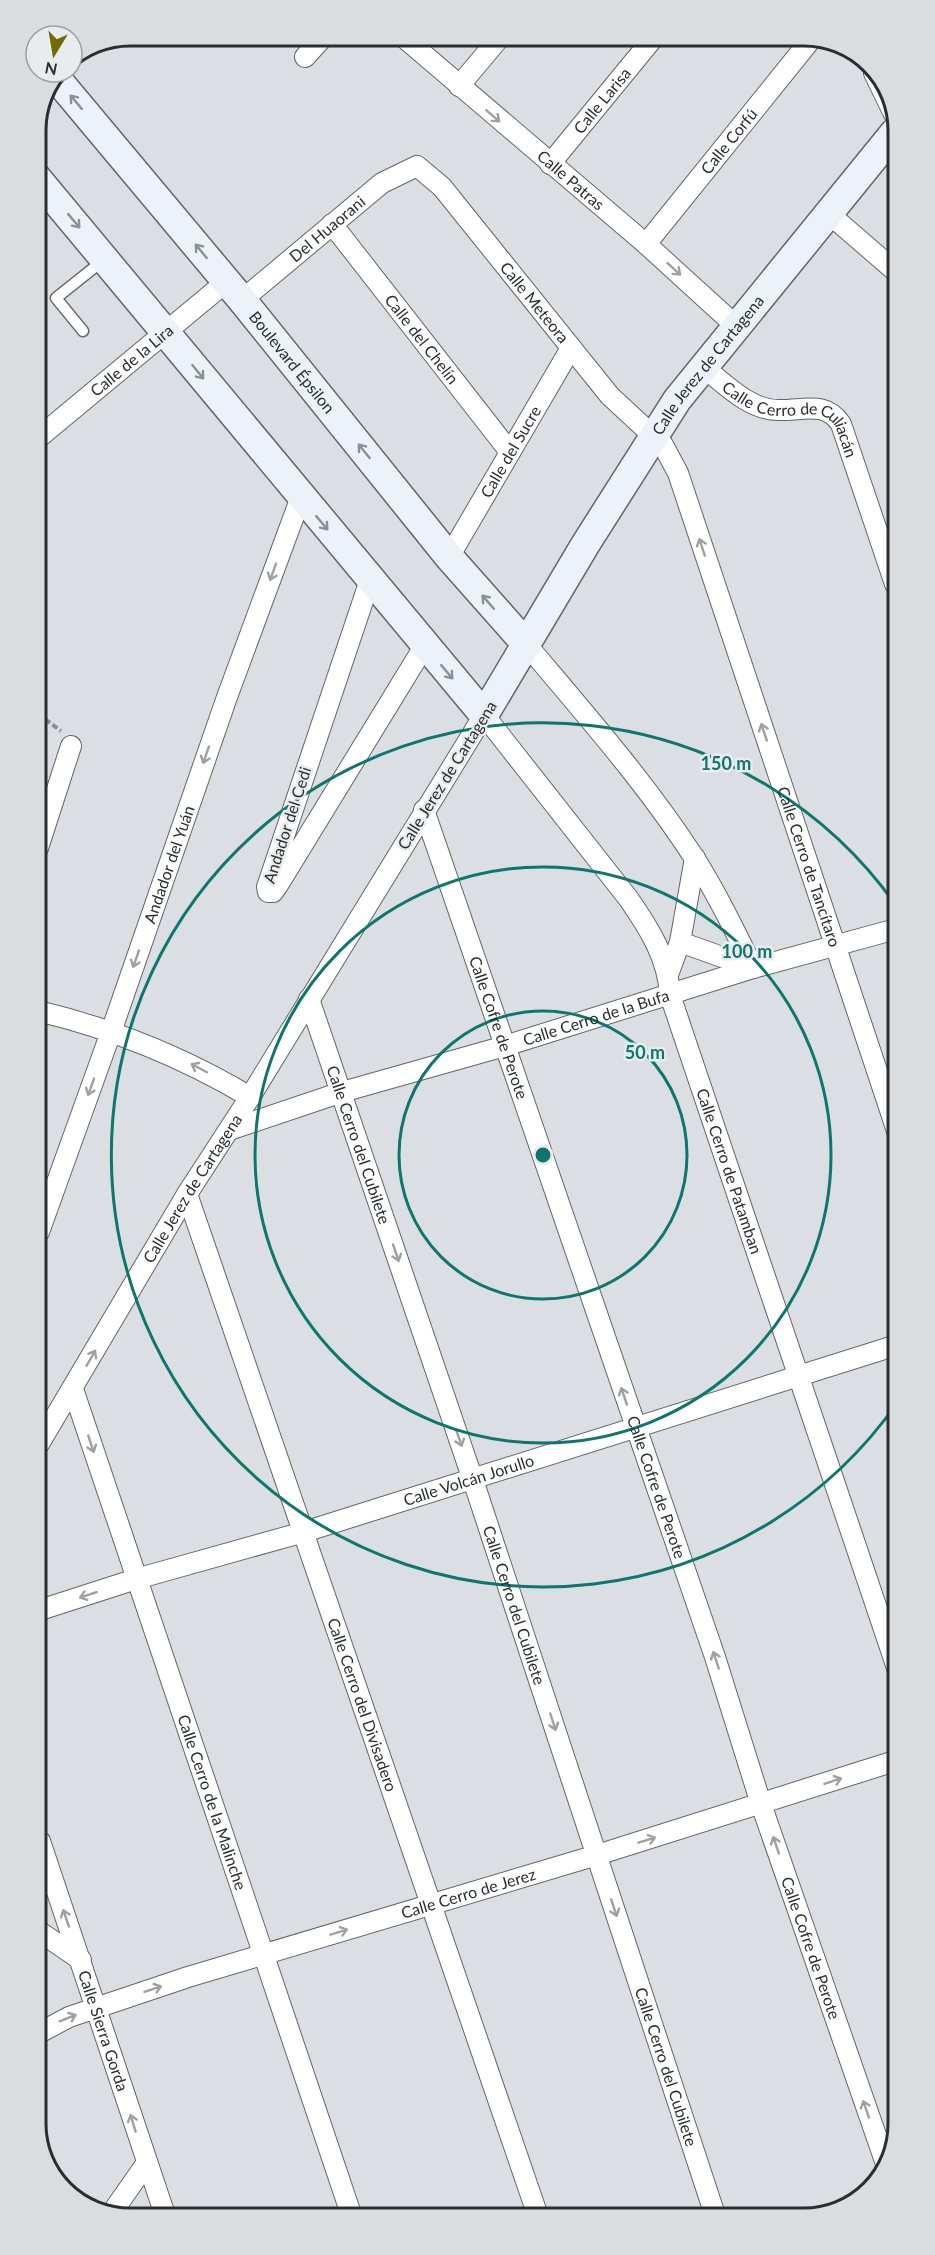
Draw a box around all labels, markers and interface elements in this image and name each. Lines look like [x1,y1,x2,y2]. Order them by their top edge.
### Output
north arrow [24,24,84,84]
text: N [43,59,59,80]
street label: Calle Larisa [569,64,634,137]
one-way arrow [69,95,83,110]
street label: Calle Corfú [696,104,761,178]
one-way arrow [485,108,501,122]
street label: Calle Patras [534,146,609,214]
street label: Del Huaorani [285,191,369,266]
one-way arrow [67,213,80,229]
one-way arrow [195,243,208,259]
street label: Calle Meteora [497,258,573,346]
one-way arrow [666,262,681,277]
street label: Calle del Chelín [381,290,463,387]
street label: Calle Jerez de Cartagena [647,291,767,438]
street label: Boulevard Épsilon [246,307,339,417]
street label: Calle de la Lira [86,320,177,400]
one-way arrow [192,363,205,379]
street label: Calle Cerro de Culiacán [719,377,862,460]
street label: Calle del Sucre [476,402,544,501]
one-way arrow [358,444,371,460]
one-way arrow [315,514,328,530]
one-way arrow [696,538,707,557]
one-way arrow [267,562,278,581]
one-way arrow [481,594,495,609]
one-way arrow [441,664,454,680]
street label: Calle Jerez de Cartagena [393,697,500,853]
one-way arrow [757,723,768,742]
one-way arrow [200,745,211,764]
text: 150 m [701,752,751,774]
street label: Andador del Cedi [259,764,314,885]
street label: Calle Cerro de Tancítaro [774,784,845,949]
street label: Andador del Yuán [139,803,198,926]
text: 100 m [722,940,772,962]
one-way arrow [130,949,141,968]
street label: Calle Cofre de Perote [466,954,533,1101]
street label: Calle Cerro de la Bufa [520,985,671,1049]
text: 50 m [625,1041,665,1063]
one-way arrow [191,1061,209,1073]
street label: Calle Cerro del Cubilete [323,1063,395,1226]
one-way arrow [85,1077,96,1096]
street label: Calle Cerro de Patamban [693,1086,767,1256]
street label: Calle Jerez de Cartagena [138,1110,245,1266]
centre of rings [533,1145,553,1165]
one-way arrow [392,1243,403,1262]
one-way arrow [85,1350,97,1367]
one-way arrow [618,1387,629,1406]
street label: Calle Cofre de Perote [624,1413,690,1561]
one-way arrow [454,1428,465,1447]
one-way arrow [87,1434,98,1453]
street label: Calle Volcán Jorullo [401,1450,536,1509]
street label: Calle Cerro del Cubilete [480,1523,550,1687]
one-way arrow [79,1590,98,1601]
street label: Calle Cerro del Divisadero [324,1615,401,1794]
one-way arrow [710,1650,721,1669]
street label: Calle Cerro de la Malinche [174,1712,251,1892]
one-way arrow [548,1712,559,1731]
one-way arrow [823,1775,842,1786]
one-way arrow [637,1834,656,1845]
one-way arrow [769,1836,780,1855]
street label: Calle Cerro de Jerez [399,1864,538,1922]
street label: Calle Cofre de Perote [778,1874,845,2022]
one-way arrow [609,1898,620,1917]
one-way arrow [60,1909,71,1928]
one-way arrow [329,1926,348,1937]
street label: Calle Sierra Gorda [75,1968,133,2093]
one-way arrow [143,1982,162,1993]
street label: Calle Cerro del Cubilete [632,1985,702,2149]
one-way arrow [58,2012,77,2023]
one-way arrow [860,2100,871,2119]
one-way arrow [127,2114,138,2133]

